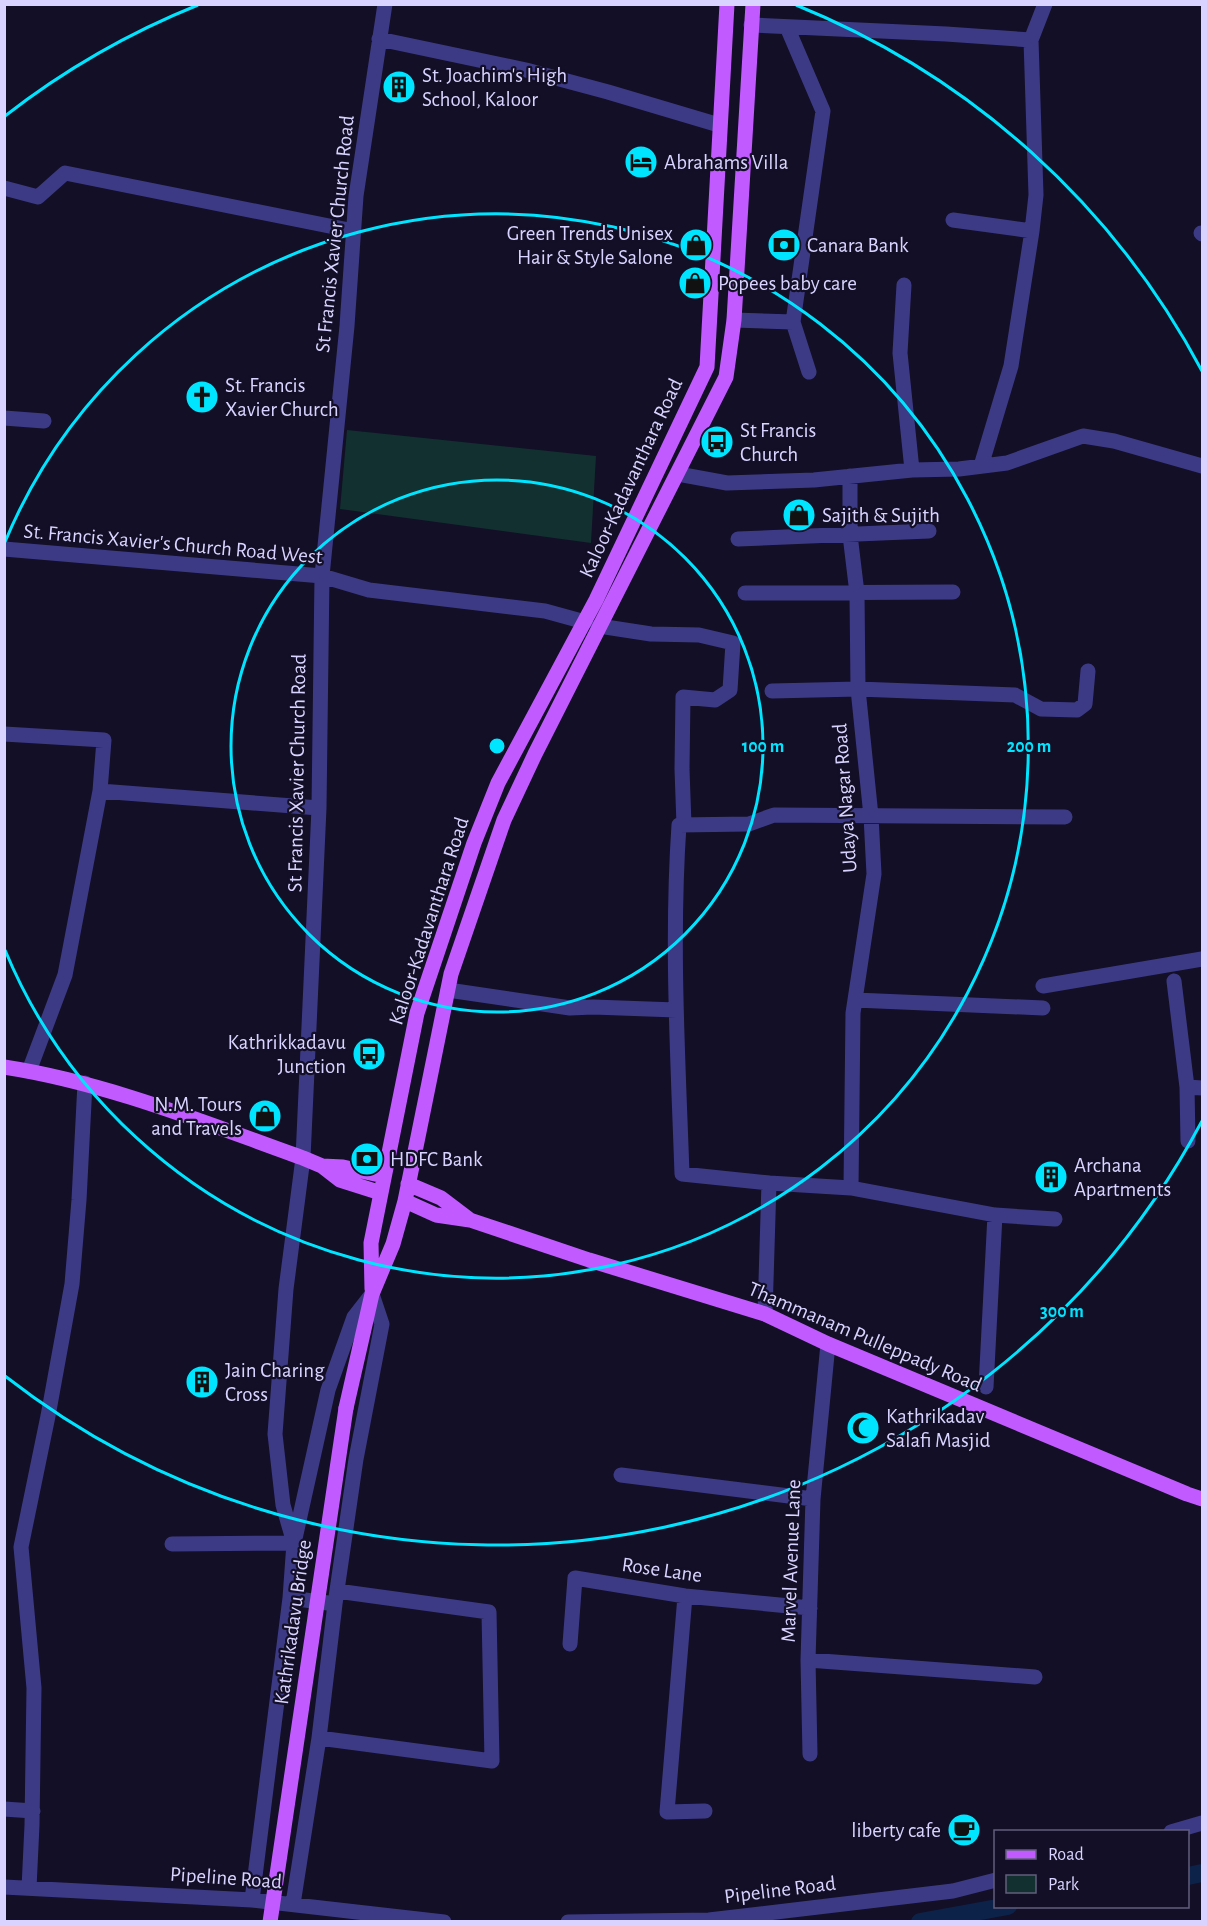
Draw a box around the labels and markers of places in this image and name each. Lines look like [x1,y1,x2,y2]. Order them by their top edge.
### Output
place label: St. Joachim's High School, Kaloor [422,65,567,110]
building icon: St. Joachim's High School, Kaloor [381,69,417,105]
hotel icon: Abrahams Villa [623,144,659,180]
place label: Abrahams Villa [664,152,789,173]
place label: Green Trends Unisex Hair & Style Salone [507,223,673,268]
shop icon: Green Trends Unisex Hair & Style Salone [678,227,714,263]
bank icon: Canara Bank [766,227,802,263]
place label: Canara Bank [807,235,909,256]
shop icon: Popees baby care [677,265,713,301]
place label: Popees baby care [718,273,857,294]
place label: St. Francis Xavier Church [225,375,339,420]
church icon: St. Francis Xavier Church [184,379,220,415]
place label: St Francis Church [740,420,816,465]
bus stop icon: St Francis Church [699,424,735,460]
shop icon: Sajith & Sujith [781,497,817,533]
place label: Sajith & Sujith [822,505,940,526]
centre of rings [487,736,507,756]
place label: Kathrikkadavu Junction [227,1032,346,1077]
bus stop icon: Kathrikkadavu Junction [351,1036,387,1072]
place label: N.M. Tours and Travels [151,1094,242,1139]
shop icon: N.M. Tours and Travels [247,1098,283,1134]
bank icon: HDFC Bank [349,1141,385,1177]
place label: HDFC Bank [390,1149,483,1170]
place label: Archana Apartments [1074,1155,1171,1200]
building icon: Archana Apartments [1033,1159,1069,1195]
place label: Jain Charing Cross [225,1360,325,1405]
building icon: Jain Charing Cross [184,1364,220,1400]
place label: Kathrikadav Salafi Masjid [886,1406,990,1451]
mosque icon: Kathrikadav Salafi Masjid [845,1410,881,1446]
cafe icon: liberty cafe [946,1812,982,1848]
place label: liberty cafe [851,1820,941,1841]

